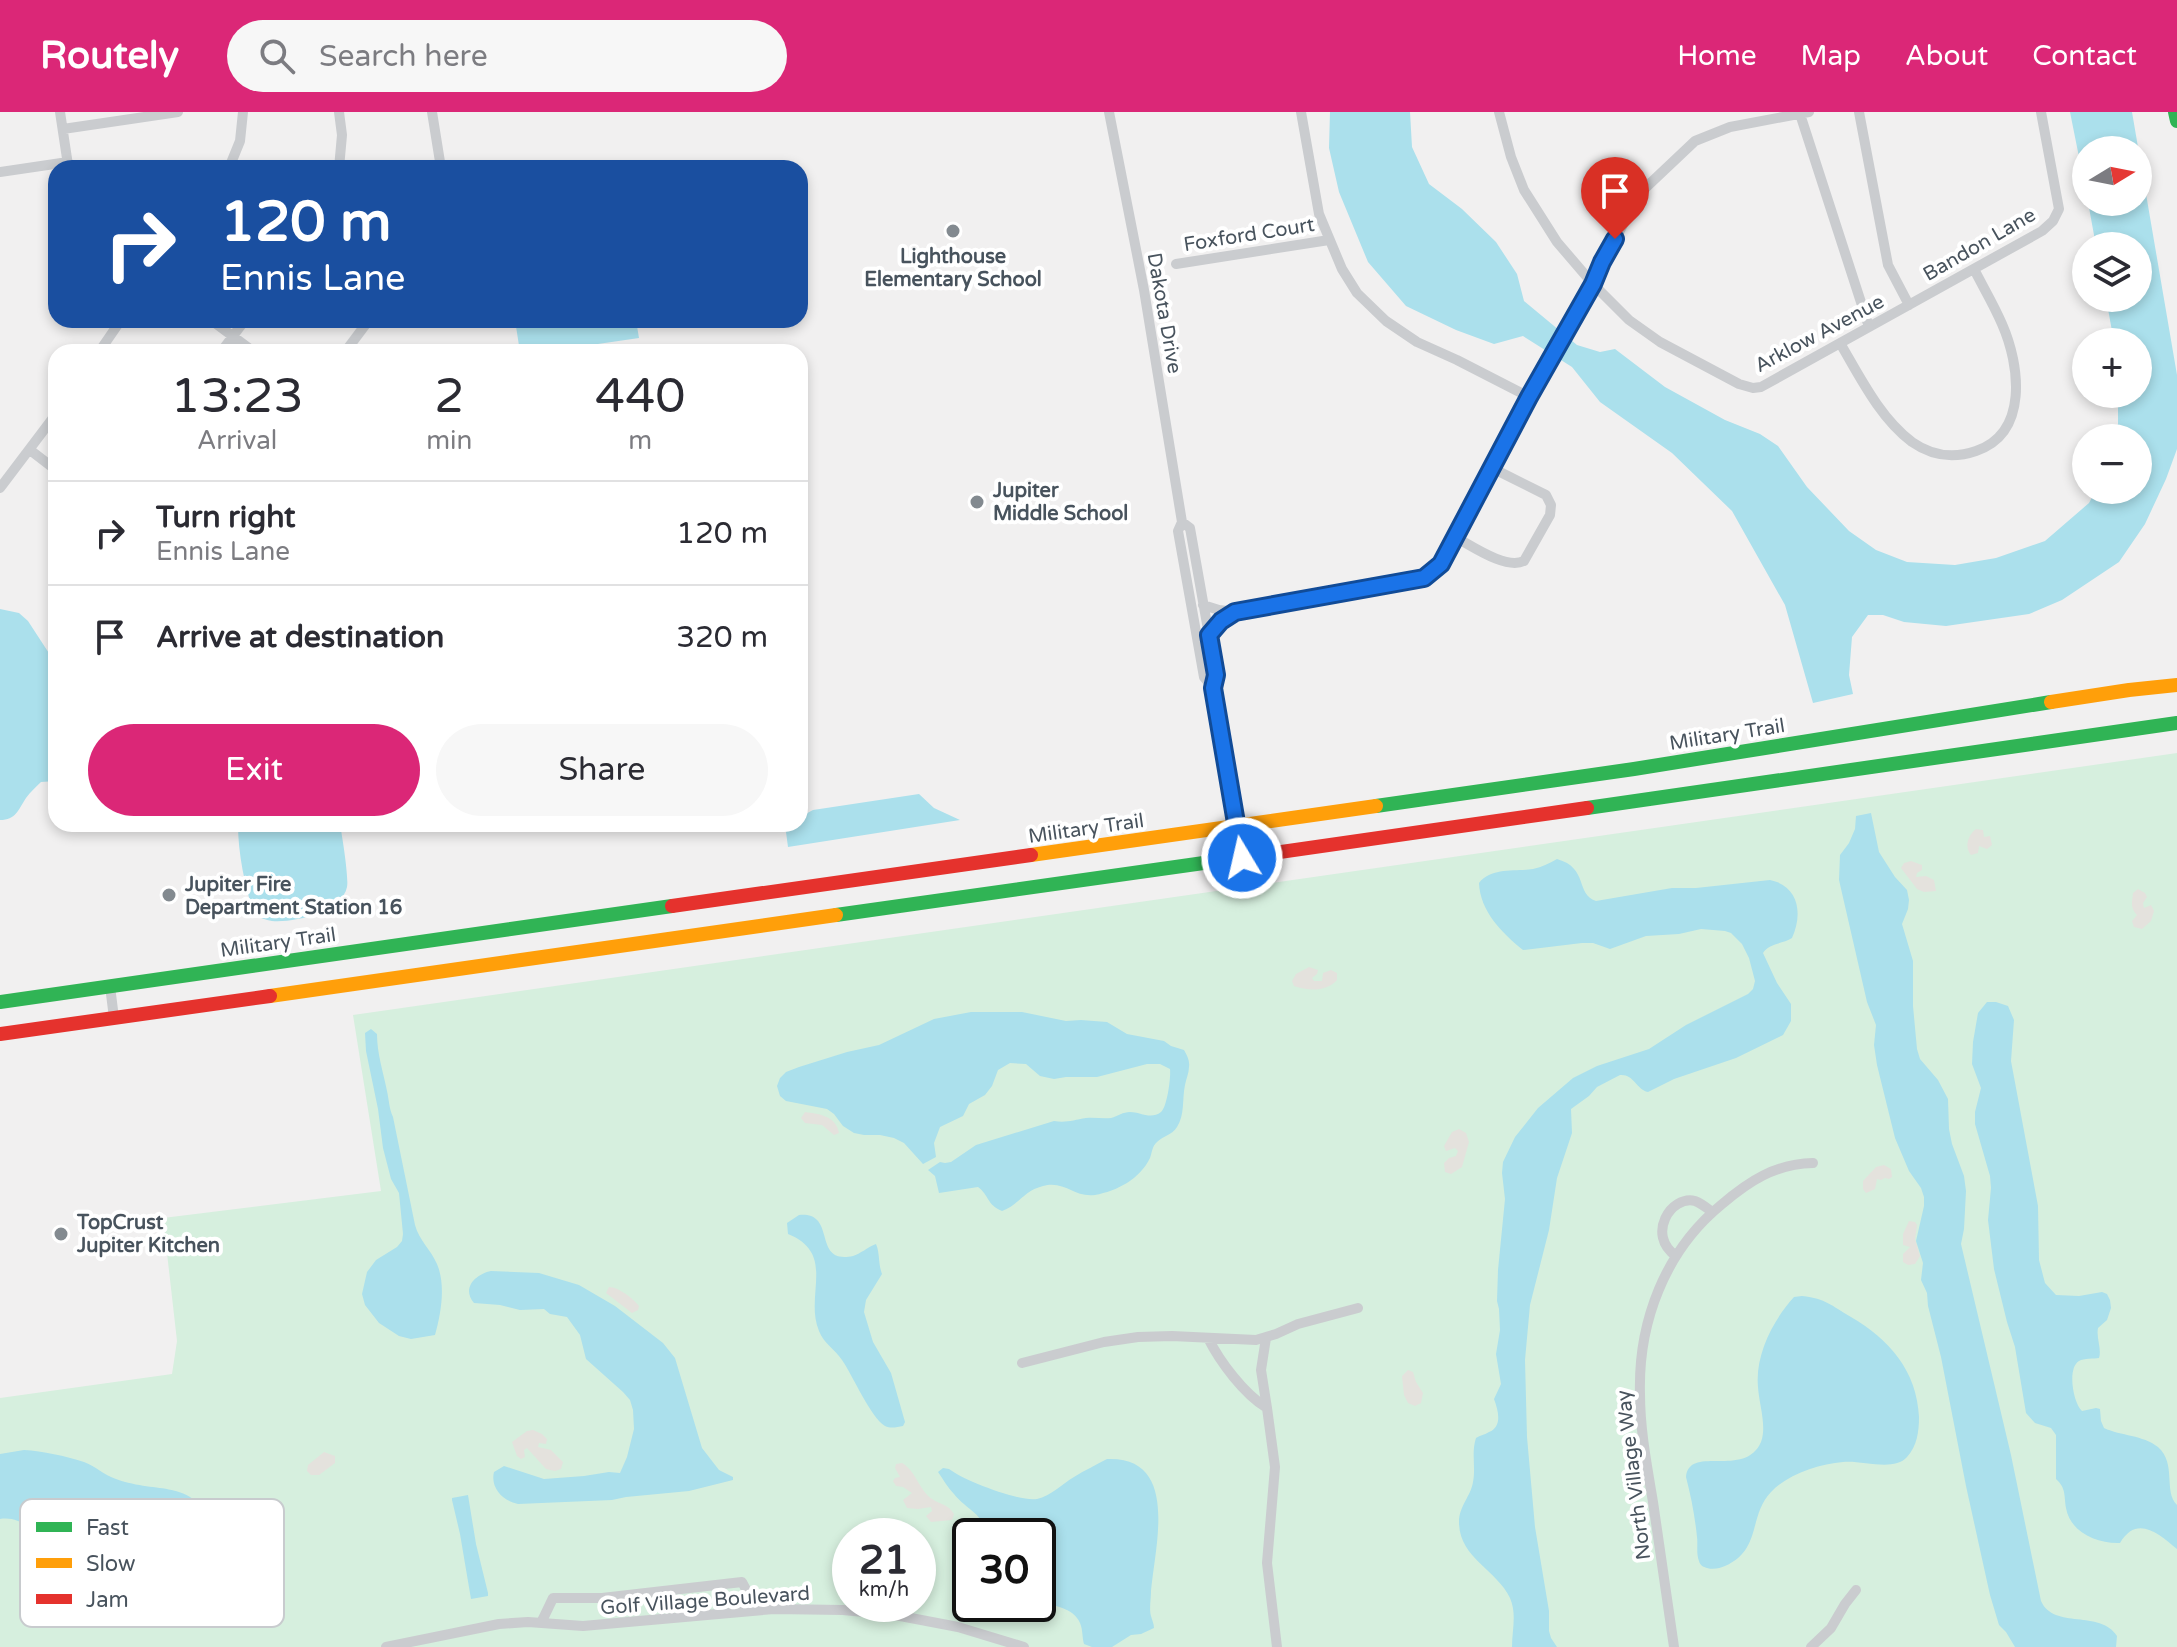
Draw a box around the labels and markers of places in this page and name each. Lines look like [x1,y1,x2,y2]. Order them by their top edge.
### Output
pin [1581,157,1649,239]
marker: Lighthouse Elementary School [944,222,962,240]
place label: Lighthouse Elementary School [864,245,1042,292]
place label: Jupiter Middle School [992,479,1128,526]
marker: Jupiter Middle School [968,493,986,511]
place label: Jupiter Fire Department Station 16 [184,873,402,920]
marker: Jupiter Fire Department Station 16 [160,886,178,904]
place label: TopCrust Jupiter Kitchen [76,1211,220,1258]
marker: TopCrust Jupiter Kitchen [52,1225,70,1243]

